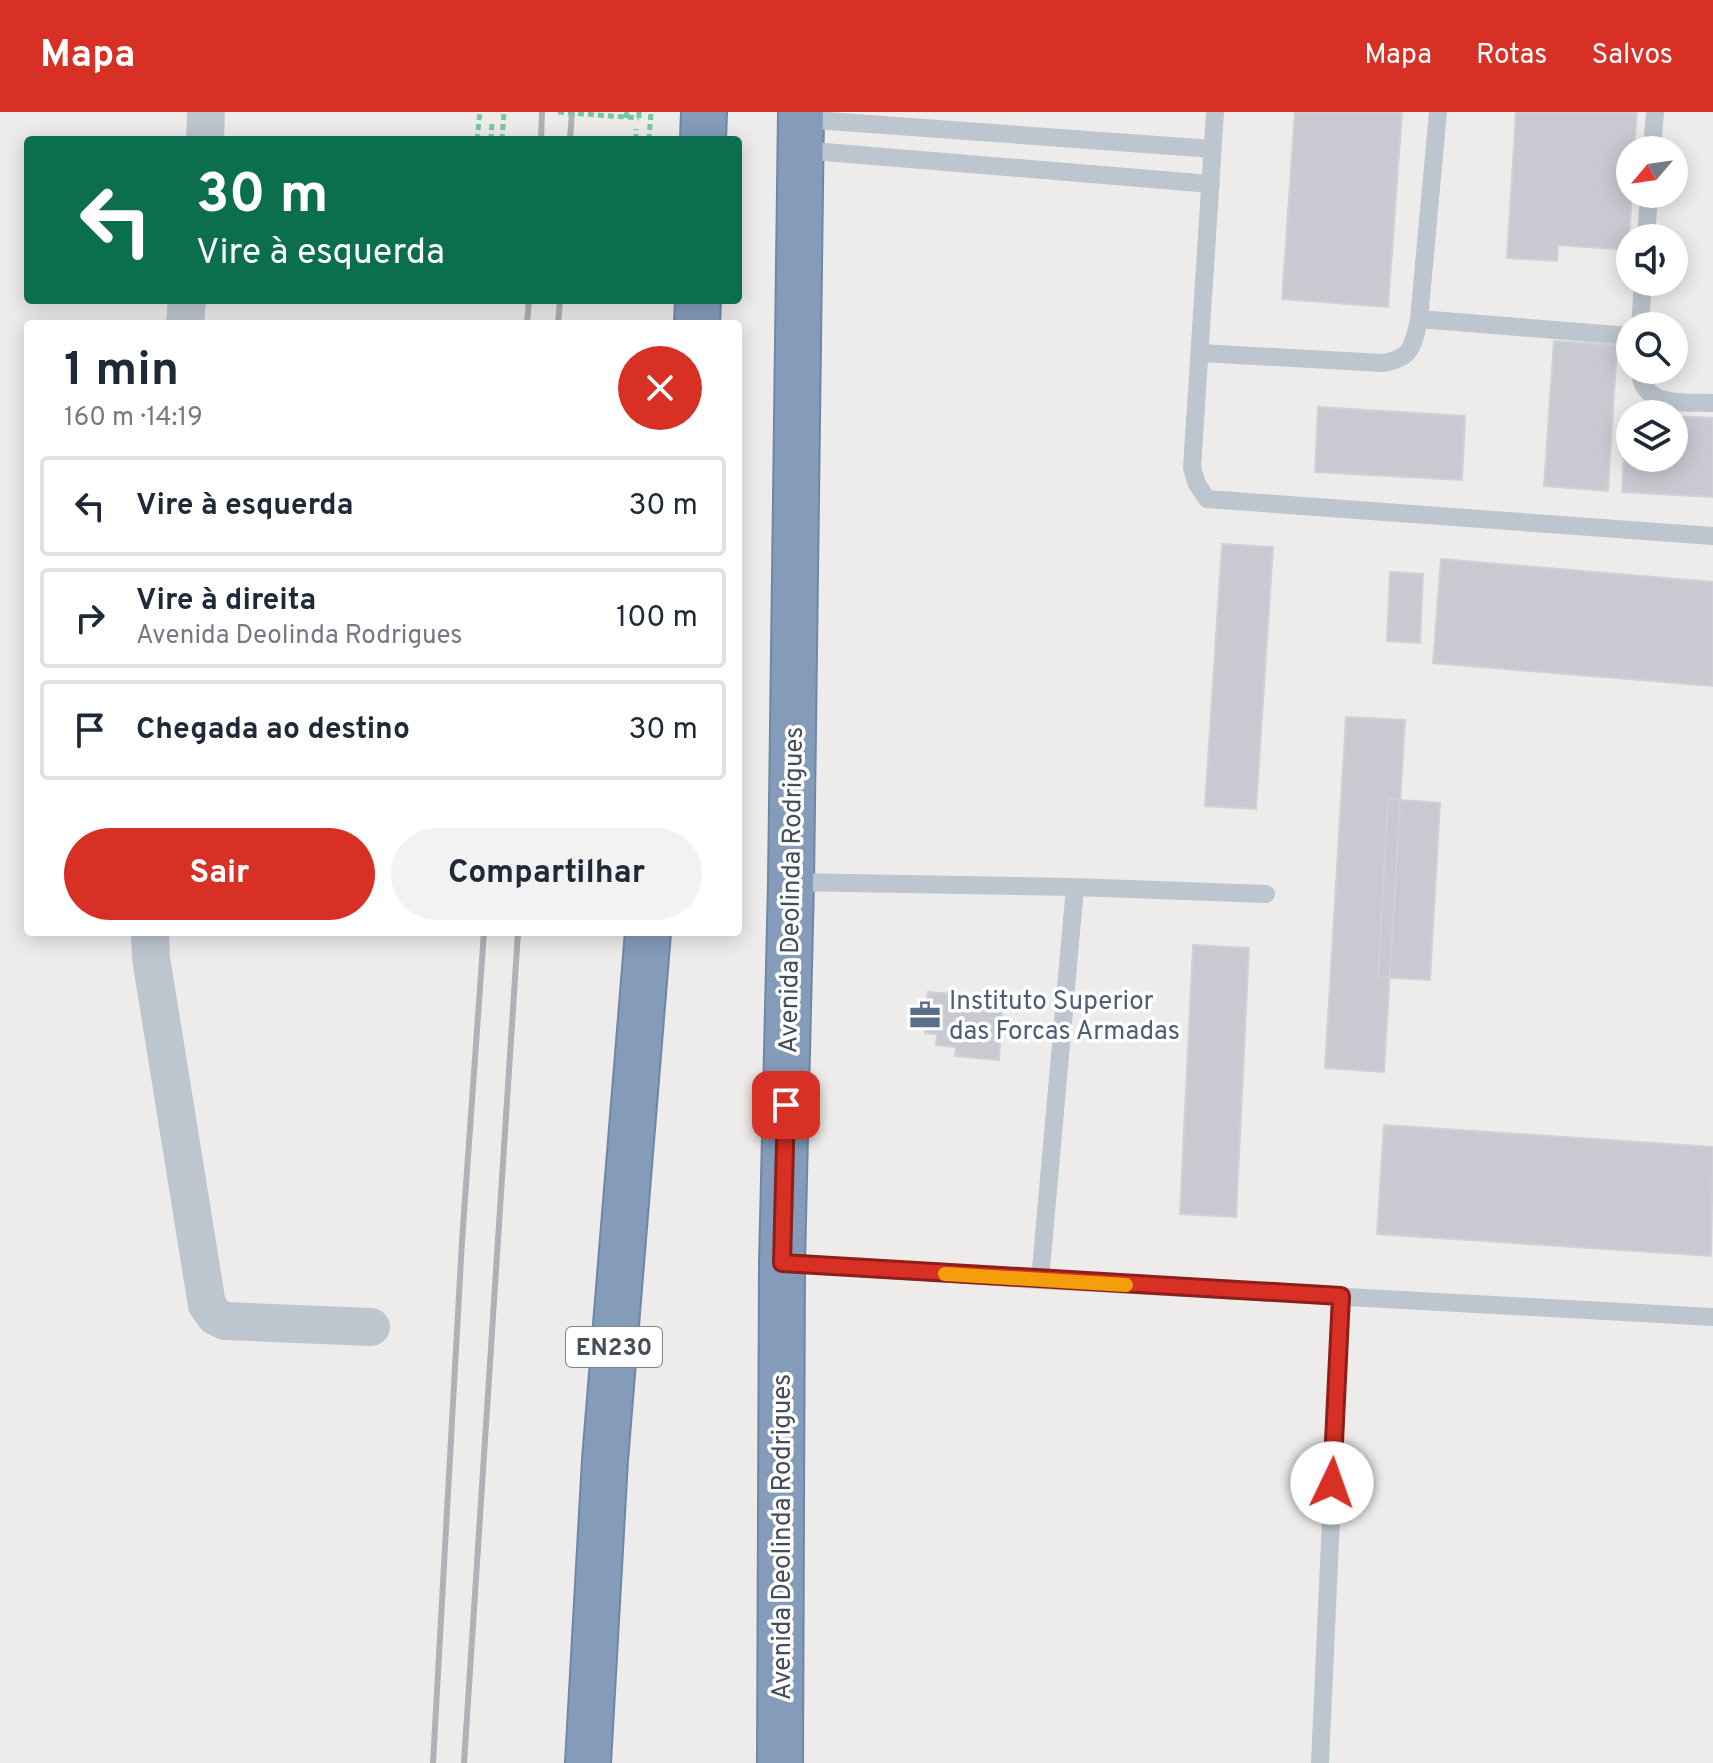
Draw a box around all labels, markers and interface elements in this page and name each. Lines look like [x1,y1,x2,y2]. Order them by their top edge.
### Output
text: Mapa [40,32,136,81]
text: Mapa [1364,38,1432,74]
text: Rotas [1476,38,1547,74]
text: Salvos [1591,38,1673,74]
north arrow [1616,136,1688,208]
map controls [1616,136,1688,472]
text: 30 m [196,162,329,232]
icon: left [64,168,168,272]
button: sound [1616,224,1688,296]
text: Vire à esquerda [196,231,445,277]
button: search [1616,312,1688,384]
text: 1 min [64,342,179,402]
button: close [618,346,702,430]
button: layers [1616,400,1688,472]
text: 160 m · 14:19 [64,402,203,435]
icon: left [68,484,112,528]
text: Vire à esquerda [136,488,353,525]
text: 30 m [629,488,698,525]
text: Vire à direita [136,583,316,620]
icon: right [68,596,112,640]
text: 100 m [616,600,698,637]
text: Avenida Deolinda Rodrigues [136,620,463,653]
icon: arrive [68,708,112,752]
text: Chegada ao destino [136,712,410,749]
text: 30 m [629,712,698,749]
street label: Avenida Deolinda Rodrigues [773,727,812,1054]
button: Sair [64,828,375,920]
button: Compartilhar [391,828,702,920]
place label: Instituto Superior das Forcas Armadas [949,986,1180,1049]
office icon: Instituto Superior das Forcas Armadas [908,998,942,1032]
pin [752,1071,820,1139]
icon: arrive [764,1083,808,1127]
road number: EN230 [566,1327,662,1367]
street label: Avenida Deolinda Rodrigues [767,1374,800,1700]
position arrow [1290,1441,1374,1525]

